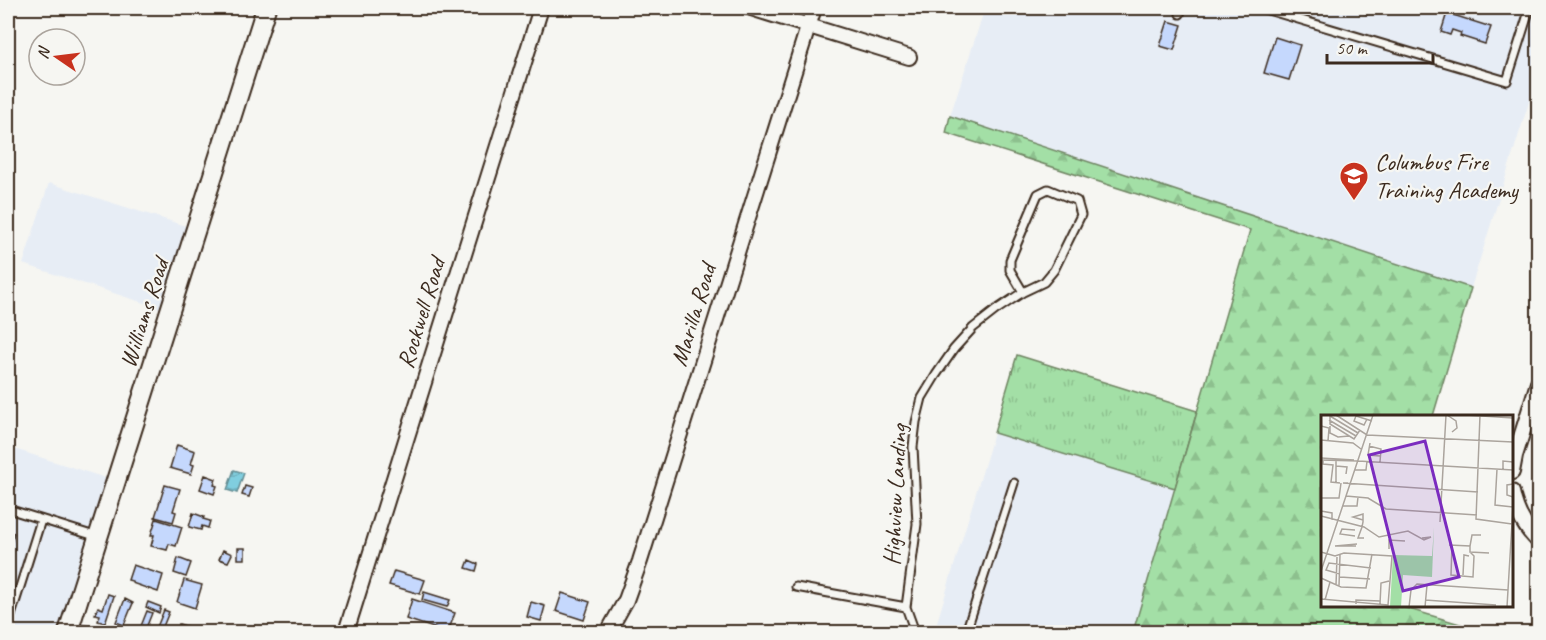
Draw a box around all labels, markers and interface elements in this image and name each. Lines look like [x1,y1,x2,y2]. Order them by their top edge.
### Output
north arrow [27,27,87,87]
scale bar [1327,27,1434,65]
text: 50 m [1336,37,1369,59]
text: N [33,43,55,61]
place label: Columbus Fire Training Academy [1375,147,1520,205]
school or university icon: Columbus Fire Training Academy [1338,160,1370,202]
street label: Williams Road [112,251,177,371]
street label: Rockwell Road [390,251,453,372]
street label: Marilla Road [663,257,724,370]
inset map [1321,415,1513,607]
street label: Highview Landing [876,421,914,566]

